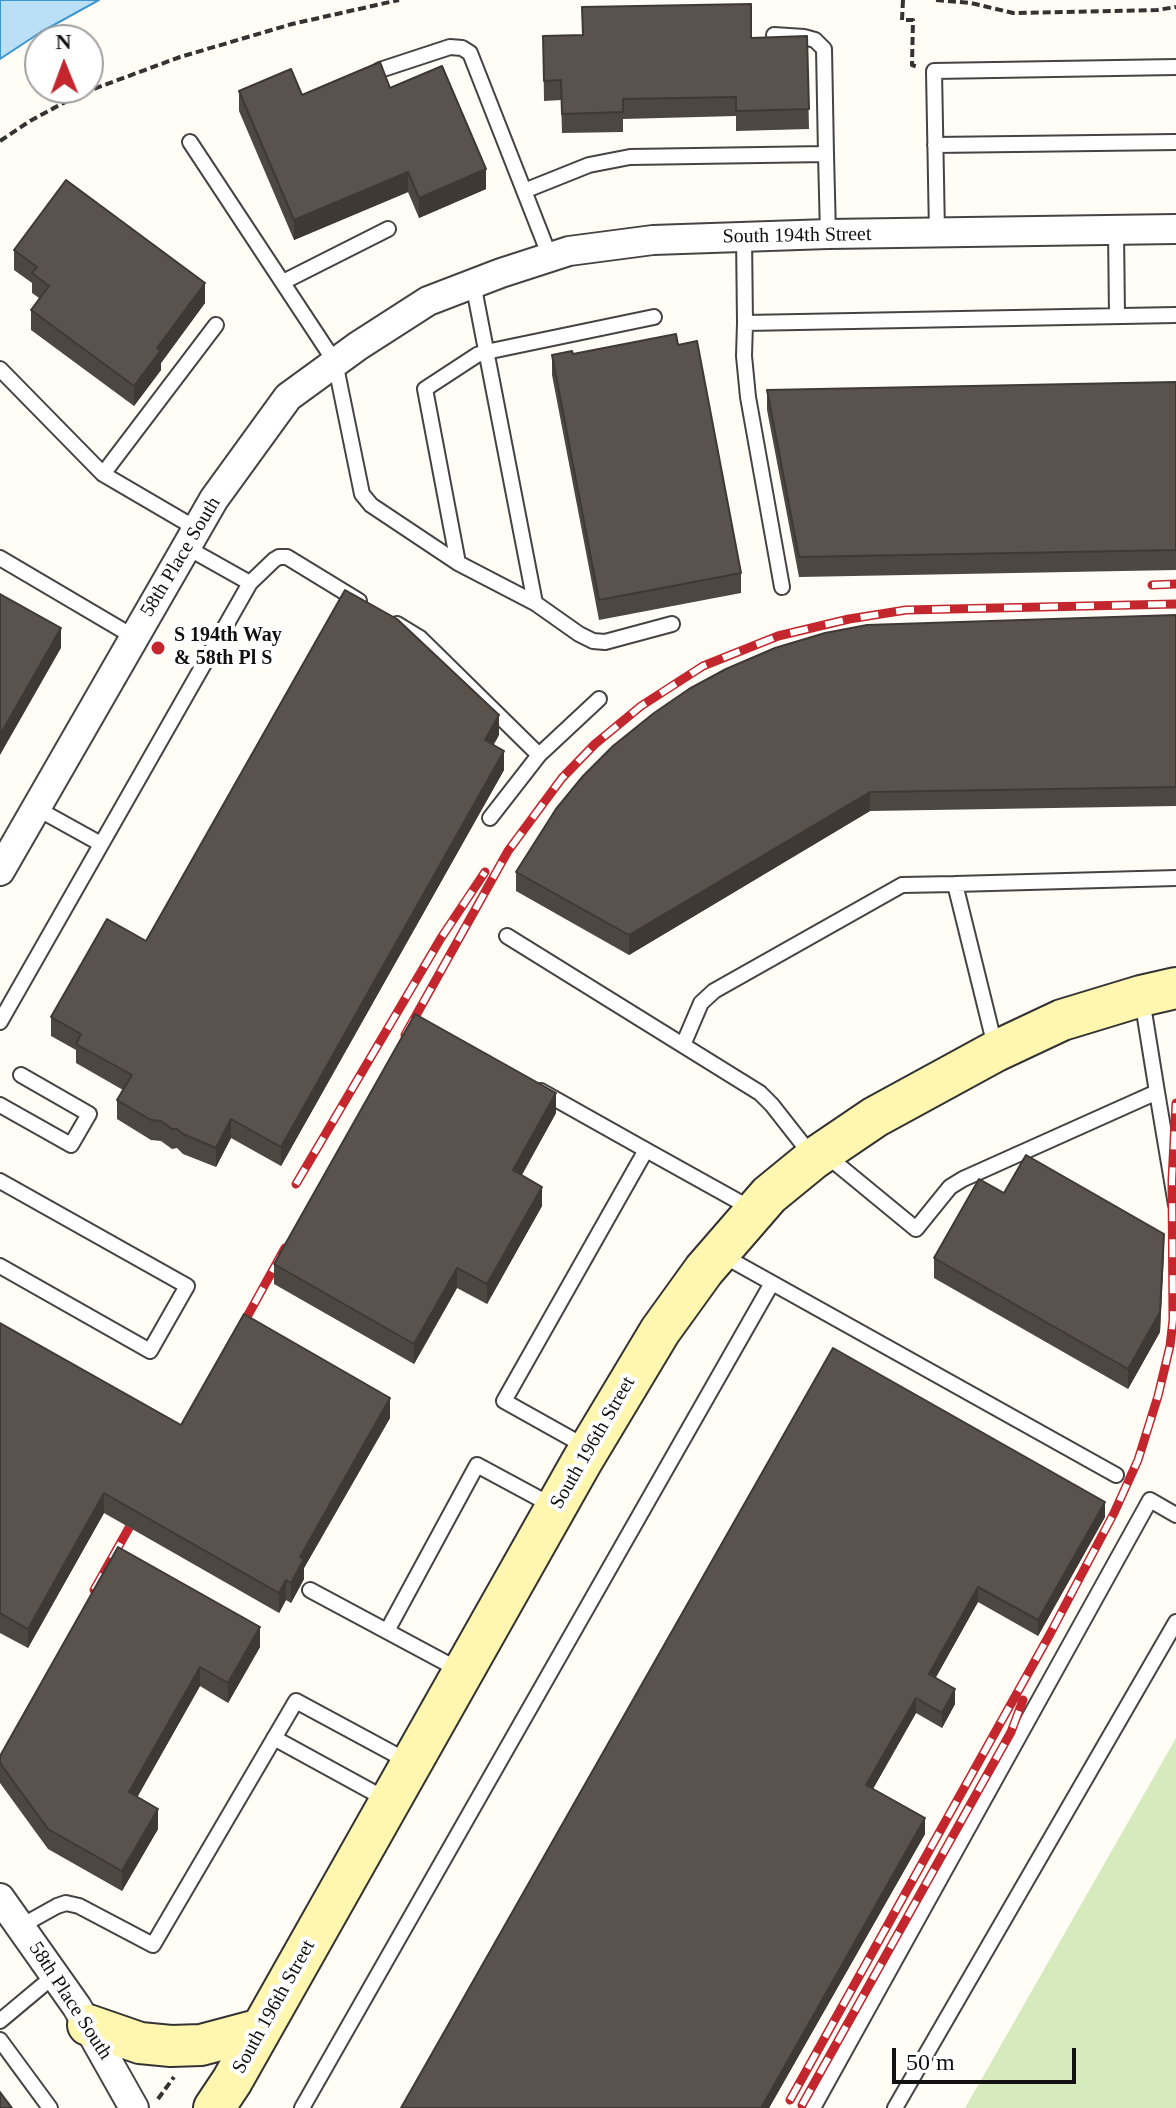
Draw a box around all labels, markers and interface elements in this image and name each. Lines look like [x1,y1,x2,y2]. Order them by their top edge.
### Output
north arrow [24,24,104,104]
text: N [55,29,72,54]
street label: South 194th Street [722,223,872,249]
street label: 58th Place South [136,493,226,621]
place label: S 194th Way & 58th Pl S [174,624,282,671]
marker: S 194th Way & 58th Pl S [149,639,167,657]
street label: South 196th Street [545,1373,641,1513]
street label: South 196th Street [227,1936,321,2078]
street label: 58th Place South [23,1938,117,2064]
scale bar [896,2032,1080,2082]
text: 50 m [906,2049,955,2075]

